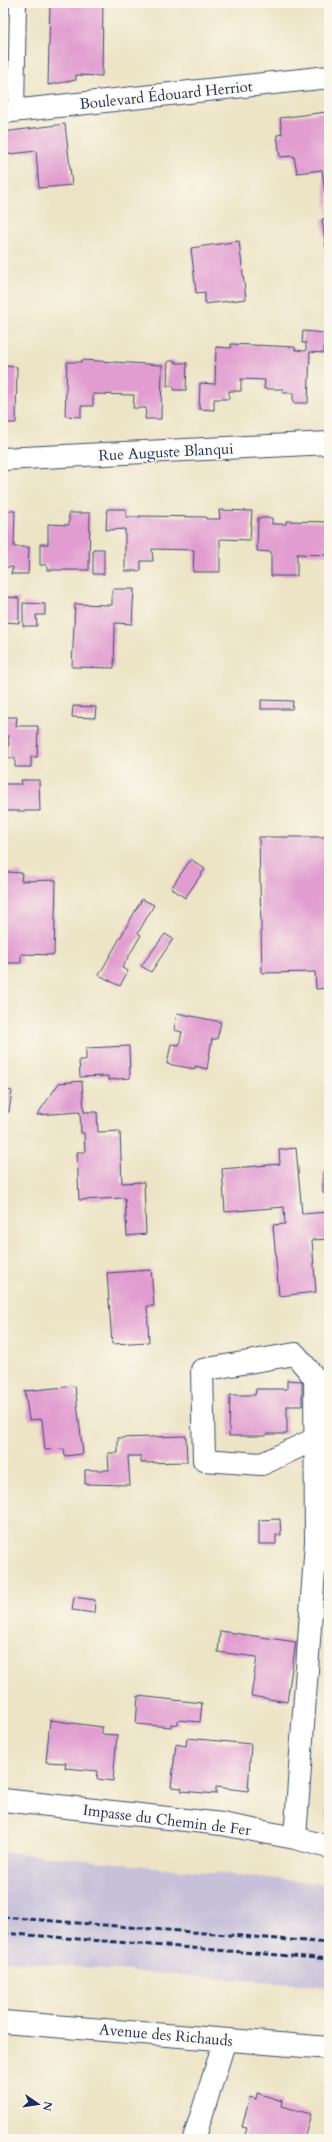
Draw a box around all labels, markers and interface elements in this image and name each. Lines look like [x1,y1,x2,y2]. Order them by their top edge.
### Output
street label: Boulevard Édouard Herriot [79,76,254,114]
street label: Rue Auguste Blanqui [98,438,234,466]
street label: Impasse du Chemin de Fer [82,1800,253,1840]
street label: Avenue des Richauds [98,2019,234,2051]
north arrow [18,2084,58,2124]
text: N [39,2100,56,2113]

